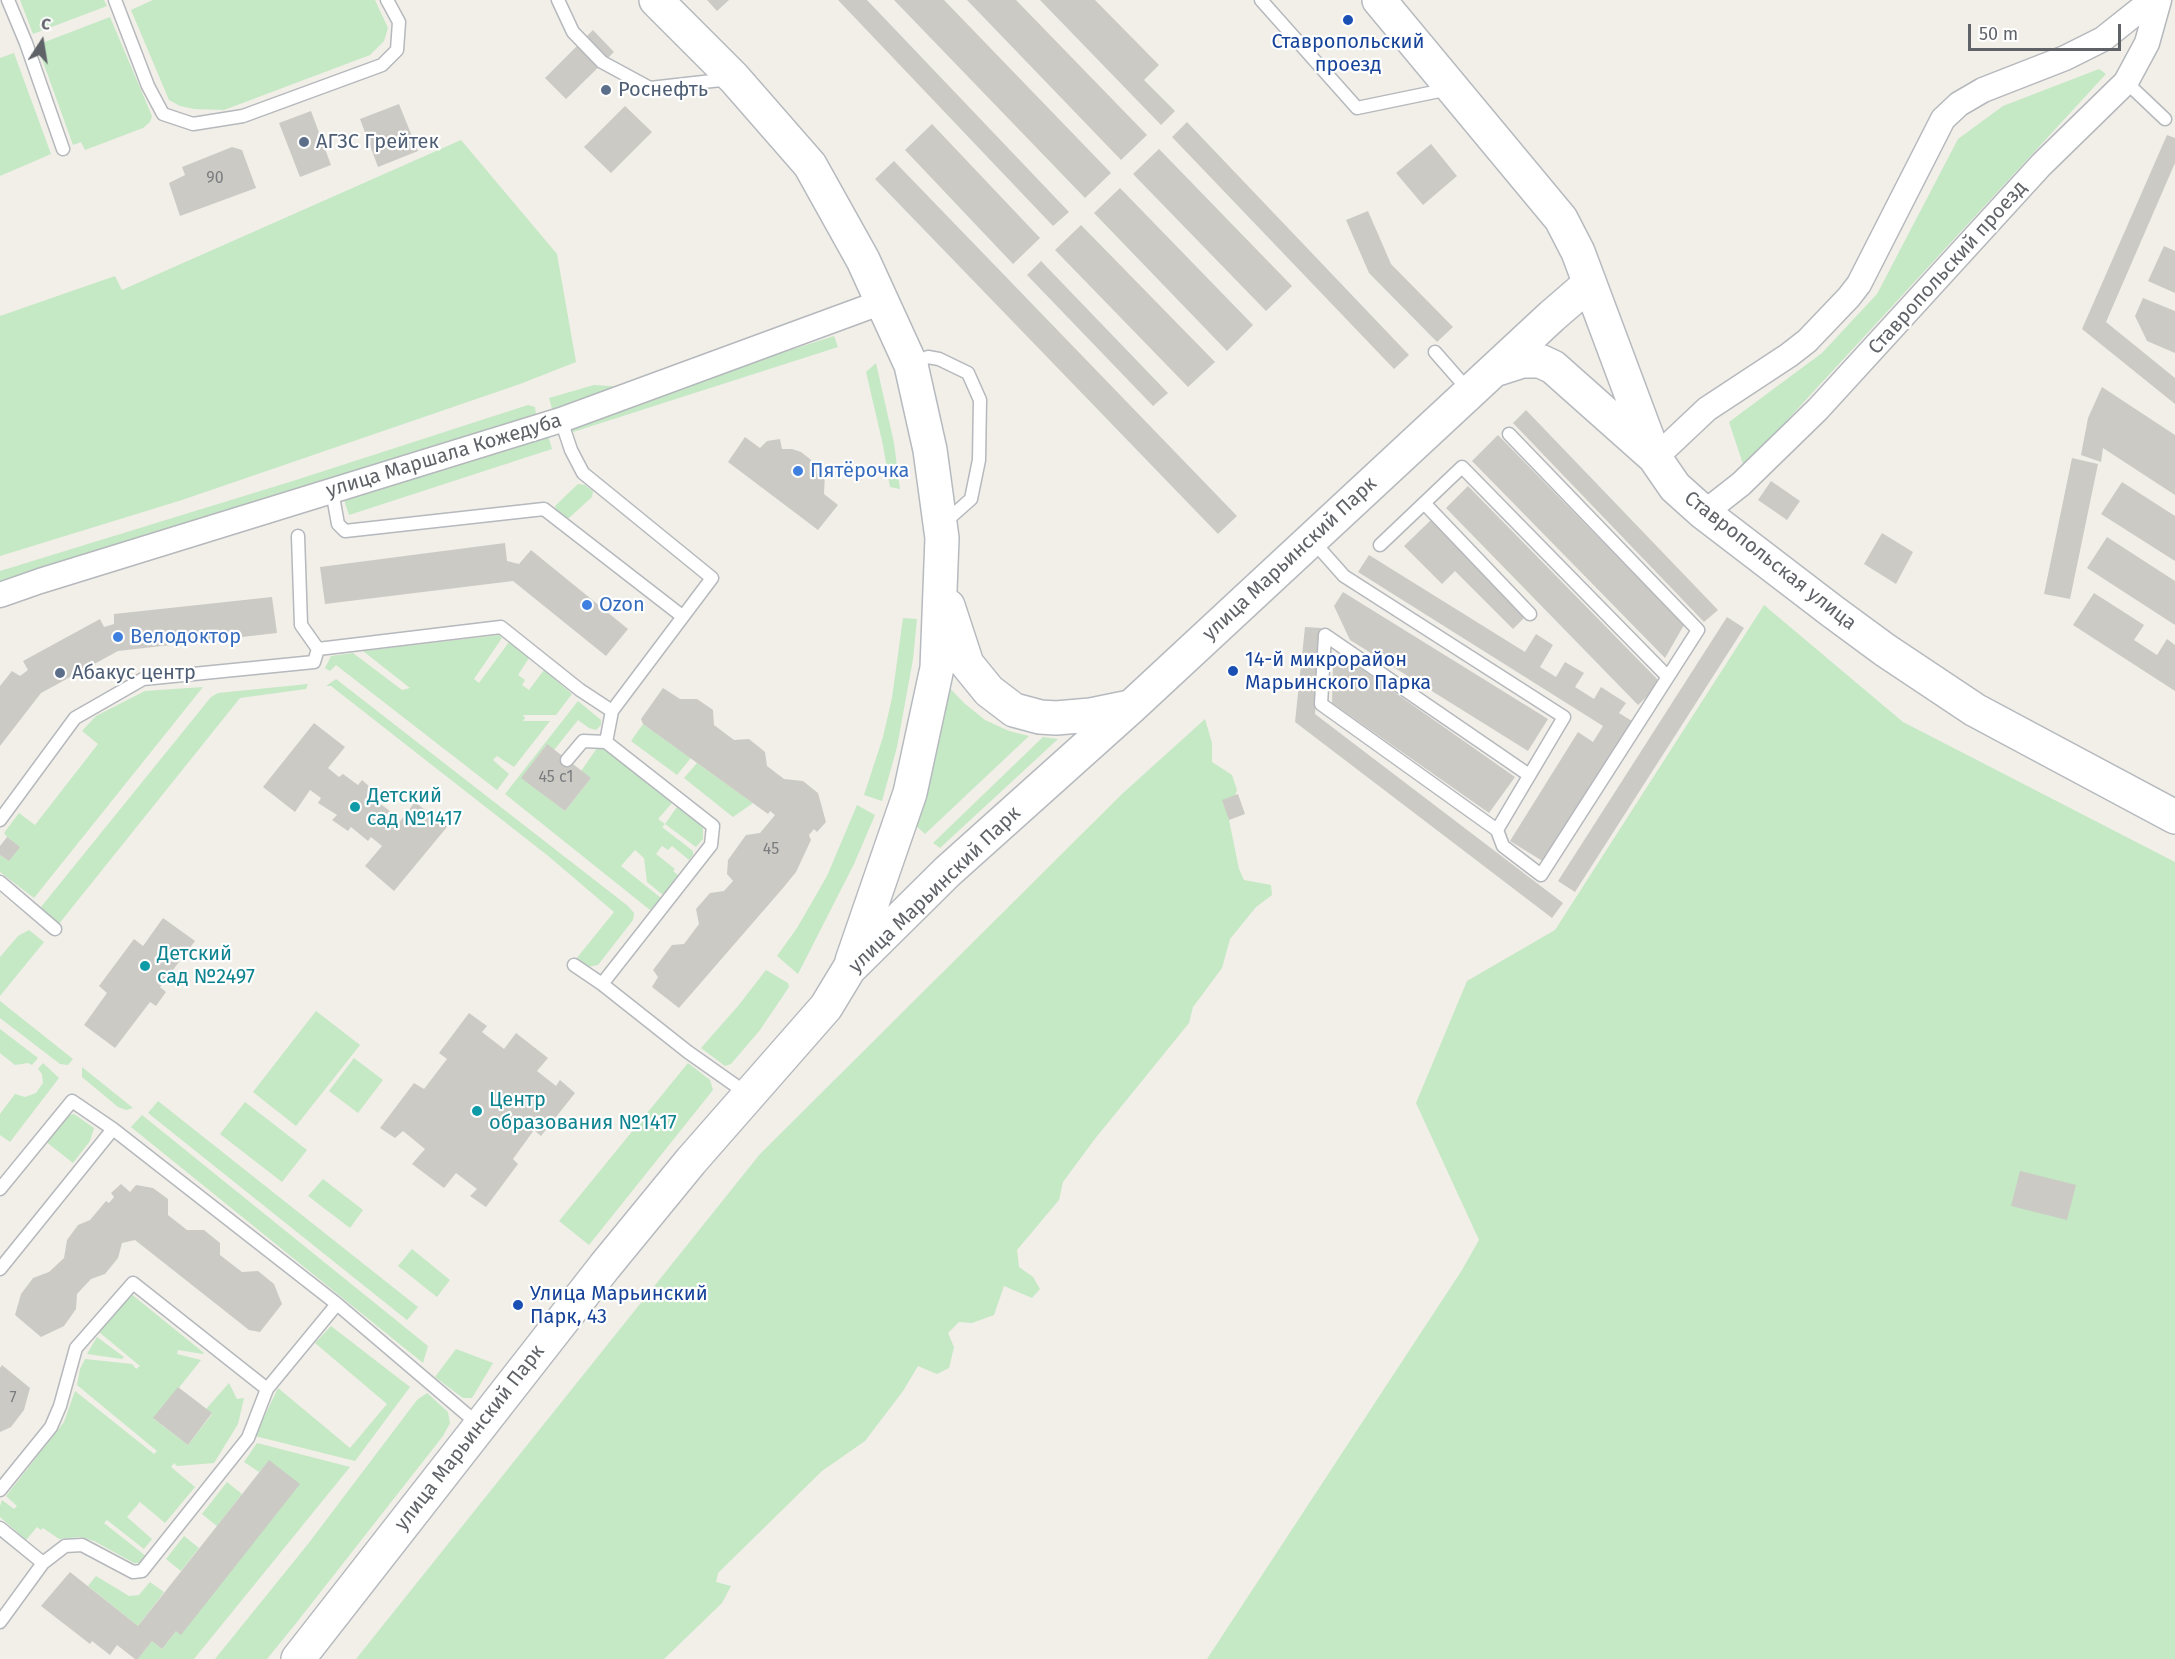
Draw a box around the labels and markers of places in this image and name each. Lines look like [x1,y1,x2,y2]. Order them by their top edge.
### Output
marker: Ставропольский проезд [1341,13,1355,27]
place label: Ставропольский проезд [1271,30,1425,77]
place label: Роснефть [618,78,708,102]
marker: Роснефть [599,83,613,97]
place label: АГЗС Грейтек [316,130,439,154]
marker: АГЗС Грейтек [297,135,311,149]
place label: Пятёрочка [810,459,909,483]
marker: Пятёрочка [791,464,805,478]
place label: Ozon [599,593,645,617]
marker: Ozon [580,598,594,612]
place label: Велодоктор [130,625,241,649]
marker: Велодоктор [111,630,125,644]
place label: 14-й микрорайон Марьинского Парка [1245,648,1431,695]
place label: Абакус центр [72,661,196,685]
marker: 14-й микрорайон Марьинского Парка [1226,664,1240,678]
marker: Абакус центр [53,666,67,680]
place label: Детский сад №1417 [367,784,462,831]
marker: Детский сад №1417 [348,800,362,814]
place label: Детский сад №2497 [157,942,255,989]
marker: Детский сад №2497 [138,959,152,973]
place label: Центр образования №1417 [489,1088,677,1135]
marker: Центр образования №1417 [470,1104,484,1118]
place label: Улица Марьинский Парк, 43 [530,1282,708,1329]
marker: Улица Марьинский Парк, 43 [511,1298,525,1312]

